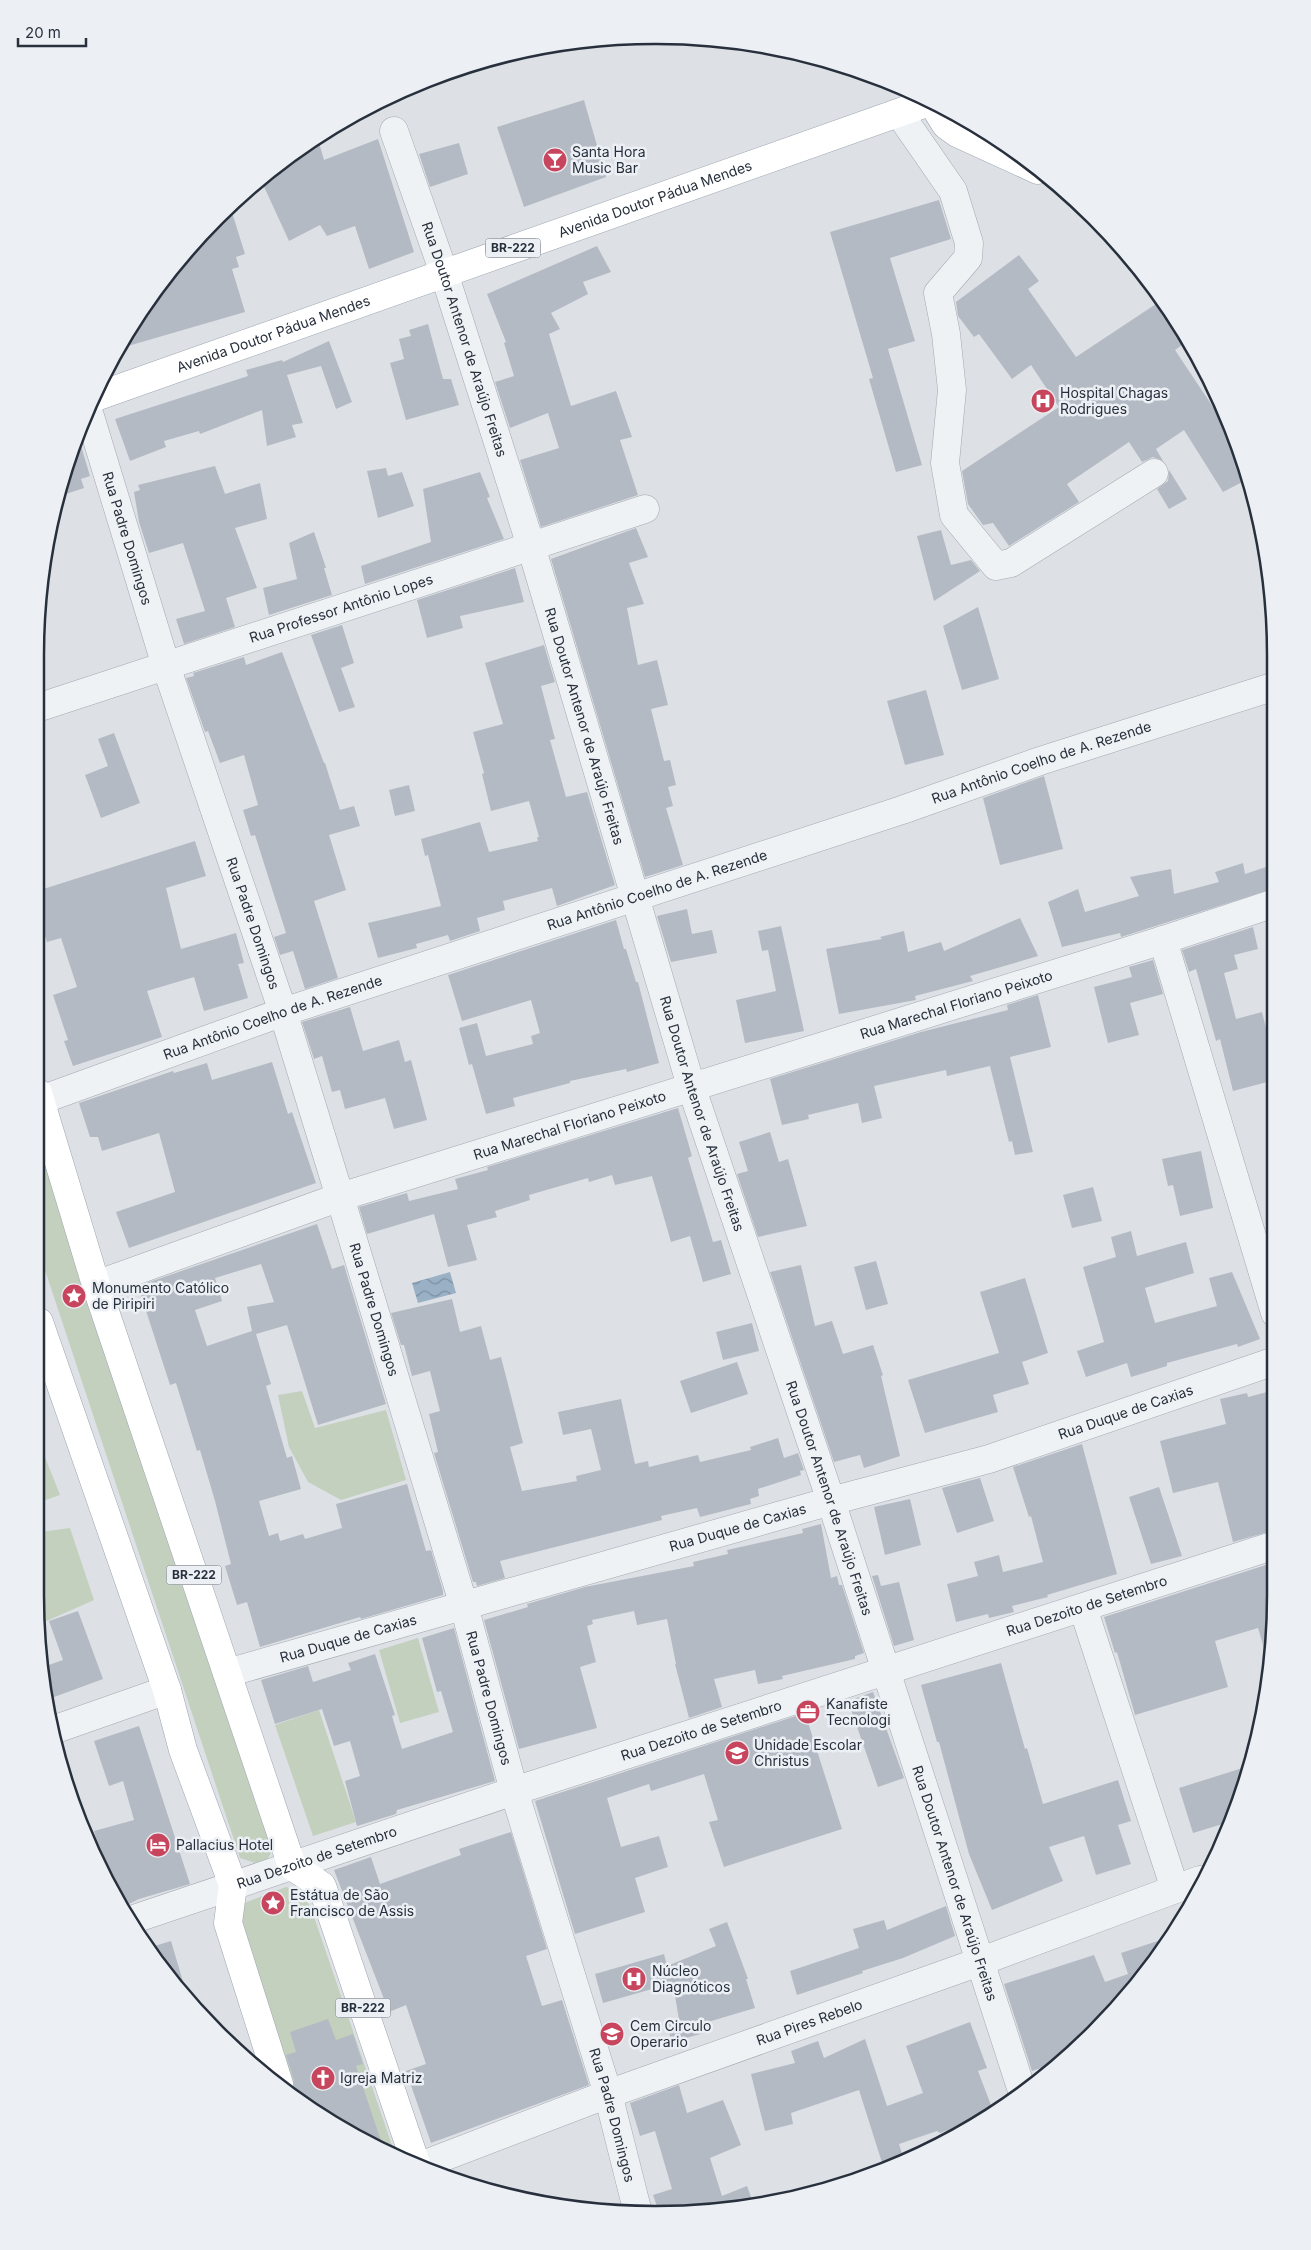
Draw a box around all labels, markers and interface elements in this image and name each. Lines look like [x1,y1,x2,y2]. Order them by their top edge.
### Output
scale bar [18,15,85,47]
text: 20 m [25,23,61,42]
place label: Santa Hora Music Bar [572,143,646,176]
bar icon: Santa Hora Music Bar [542,147,568,173]
street label: Avenida Doutor Pádua Mendes [556,156,754,240]
street label: Rua Doutor Antenor de Araújo Freitas [419,219,511,459]
road number: BR-222 [486,238,540,258]
street label: Avenida Doutor Pádua Mendes [174,291,372,376]
place label: Hospital Chagas Rodrigues [1060,384,1168,417]
hospital icon: Hospital Chagas Rodrigues [1030,388,1056,414]
street label: Rua Padre Domingos [99,469,156,607]
street label: Rua Professor Antônio Lopes [247,570,435,646]
street label: Rua Doutor Antenor de Araújo Freitas [542,606,628,847]
street label: Rua Antônio Coelho de A. Rezende [929,717,1153,807]
street label: Rua Antônio Coelho de A. Rezende [545,846,769,933]
street label: Rua Padre Domingos [223,855,284,991]
street label: Rua Marechal Floriano Peixoto [858,966,1055,1042]
street label: Rua Antônio Coelho de A. Rezende [161,971,384,1063]
street label: Rua Doutor Antenor de Araújo Freitas [657,994,748,1233]
street label: Rua Marechal Floriano Peixoto [471,1087,668,1163]
street label: Rua Padre Domingos [346,1241,403,1378]
place label: Monumento Católico de Piripiri [92,1279,229,1312]
place icon: Monumento Católico de Piripiri [61,1283,87,1309]
street label: Rua Doutor Antenor de Araújo Freitas [783,1378,877,1618]
street label: Rua Duque de Caxias [1056,1381,1195,1443]
street label: Rua Duque de Caxias [667,1500,808,1555]
road number: BR-222 [166,1566,222,1584]
street label: Rua Dezoito de Setembro [1004,1571,1169,1639]
street label: Rua Duque de Caxias [278,1610,418,1666]
street label: Rua Padre Domingos [463,1629,516,1767]
place label: Kanafiste Tecnologi [826,1695,891,1728]
street label: Rua Dezoito de Setembro [619,1696,784,1764]
office icon: Kanafiste Tecnologi [795,1699,821,1725]
place label: Unidade Escolar Christus [754,1736,862,1769]
school or university icon: Unidade Escolar Christus [724,1740,750,1766]
street label: Rua Doutor Antenor de Araújo Freitas [909,1763,1001,2003]
street label: Rua Dezoito de Setembro [234,1822,399,1892]
hotel icon: Pallacius Hotel [145,1832,171,1858]
place label: Pallacius Hotel [176,1836,273,1853]
place label: Estátua de São Francisco de Assis [290,1886,414,1919]
place icon: Estátua de São Francisco de Assis [260,1890,286,1916]
place label: Núcleo Diagnóticos [652,1962,730,1995]
hospital icon: Núcleo Diagnóticos [621,1966,647,1992]
street label: Rua Pires Rebelo [754,1995,865,2049]
road number: BR-222 [336,1999,390,2018]
place label: Cem Circulo Operario [630,2017,711,2050]
school or university icon: Cem Circulo Operario [599,2021,625,2047]
street label: Rua Padre Domingos [586,2046,639,2184]
church icon: Igreja Matriz [310,2065,336,2091]
place label: Igreja Matriz [340,2069,422,2086]

